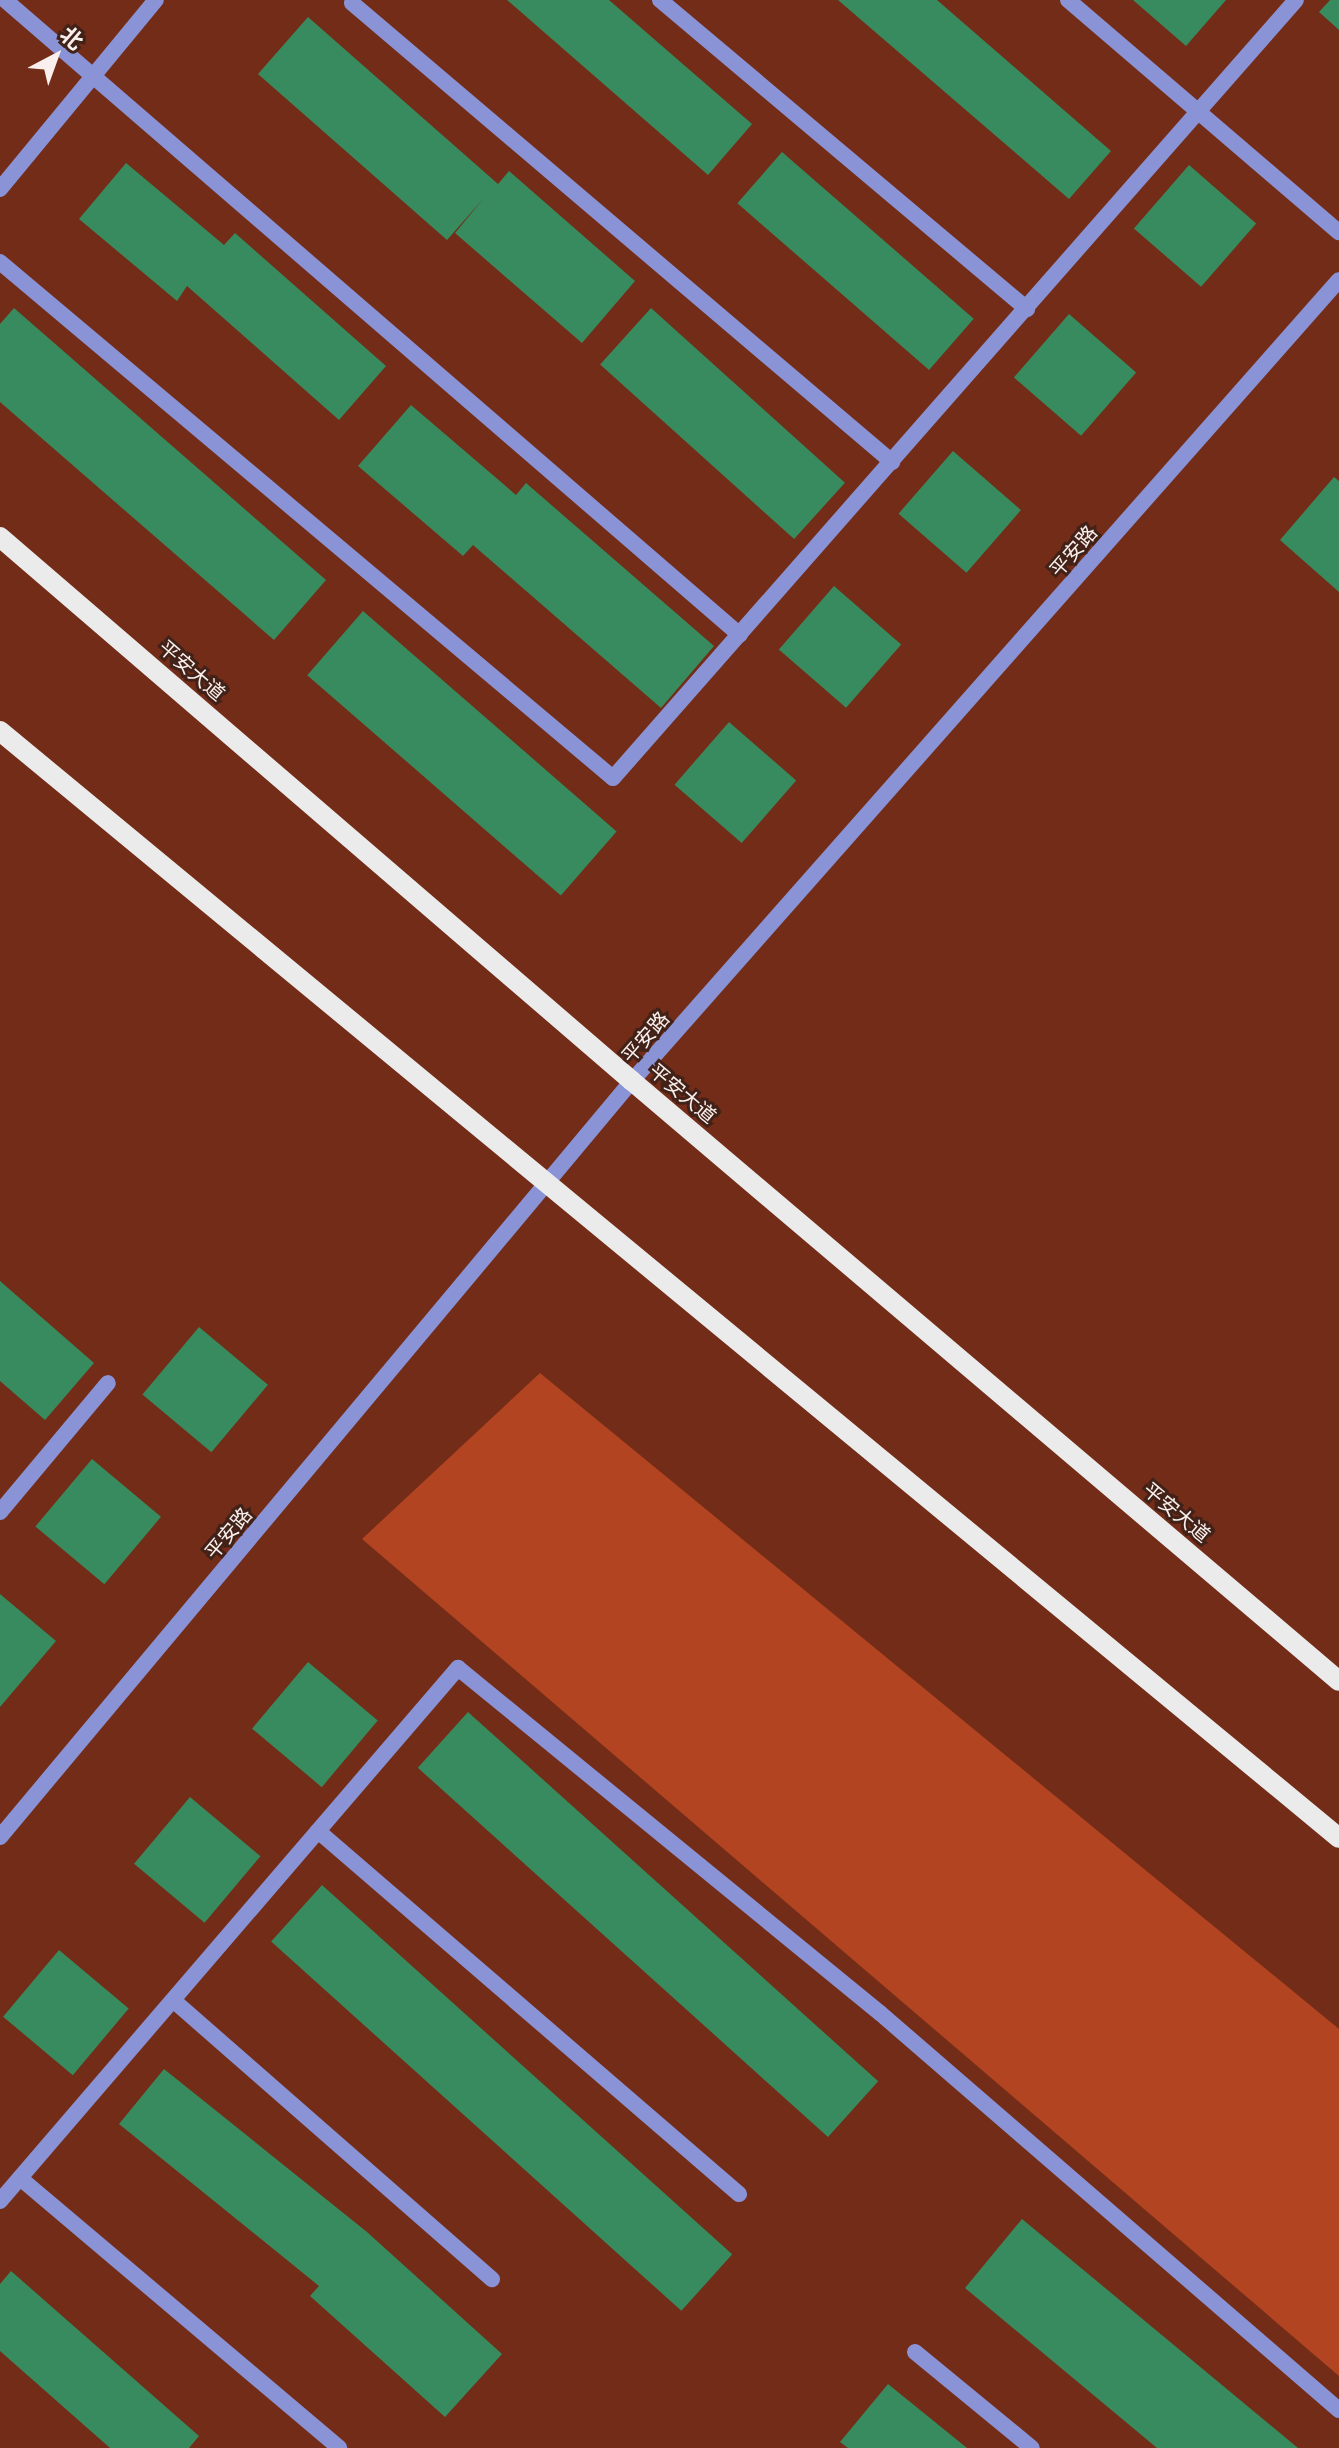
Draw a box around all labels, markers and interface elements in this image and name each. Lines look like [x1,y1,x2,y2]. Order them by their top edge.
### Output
north arrow [16,16,96,96]
text: 北 [52,18,91,58]
street label: 平安路 [1044,520,1102,582]
street label: 平安大道 [154,635,230,705]
street label: 平安路 [616,1006,674,1068]
street label: 平安大道 [645,1058,721,1128]
street label: 平安大道 [1139,1477,1215,1547]
street label: 平安路 [200,1502,256,1564]

